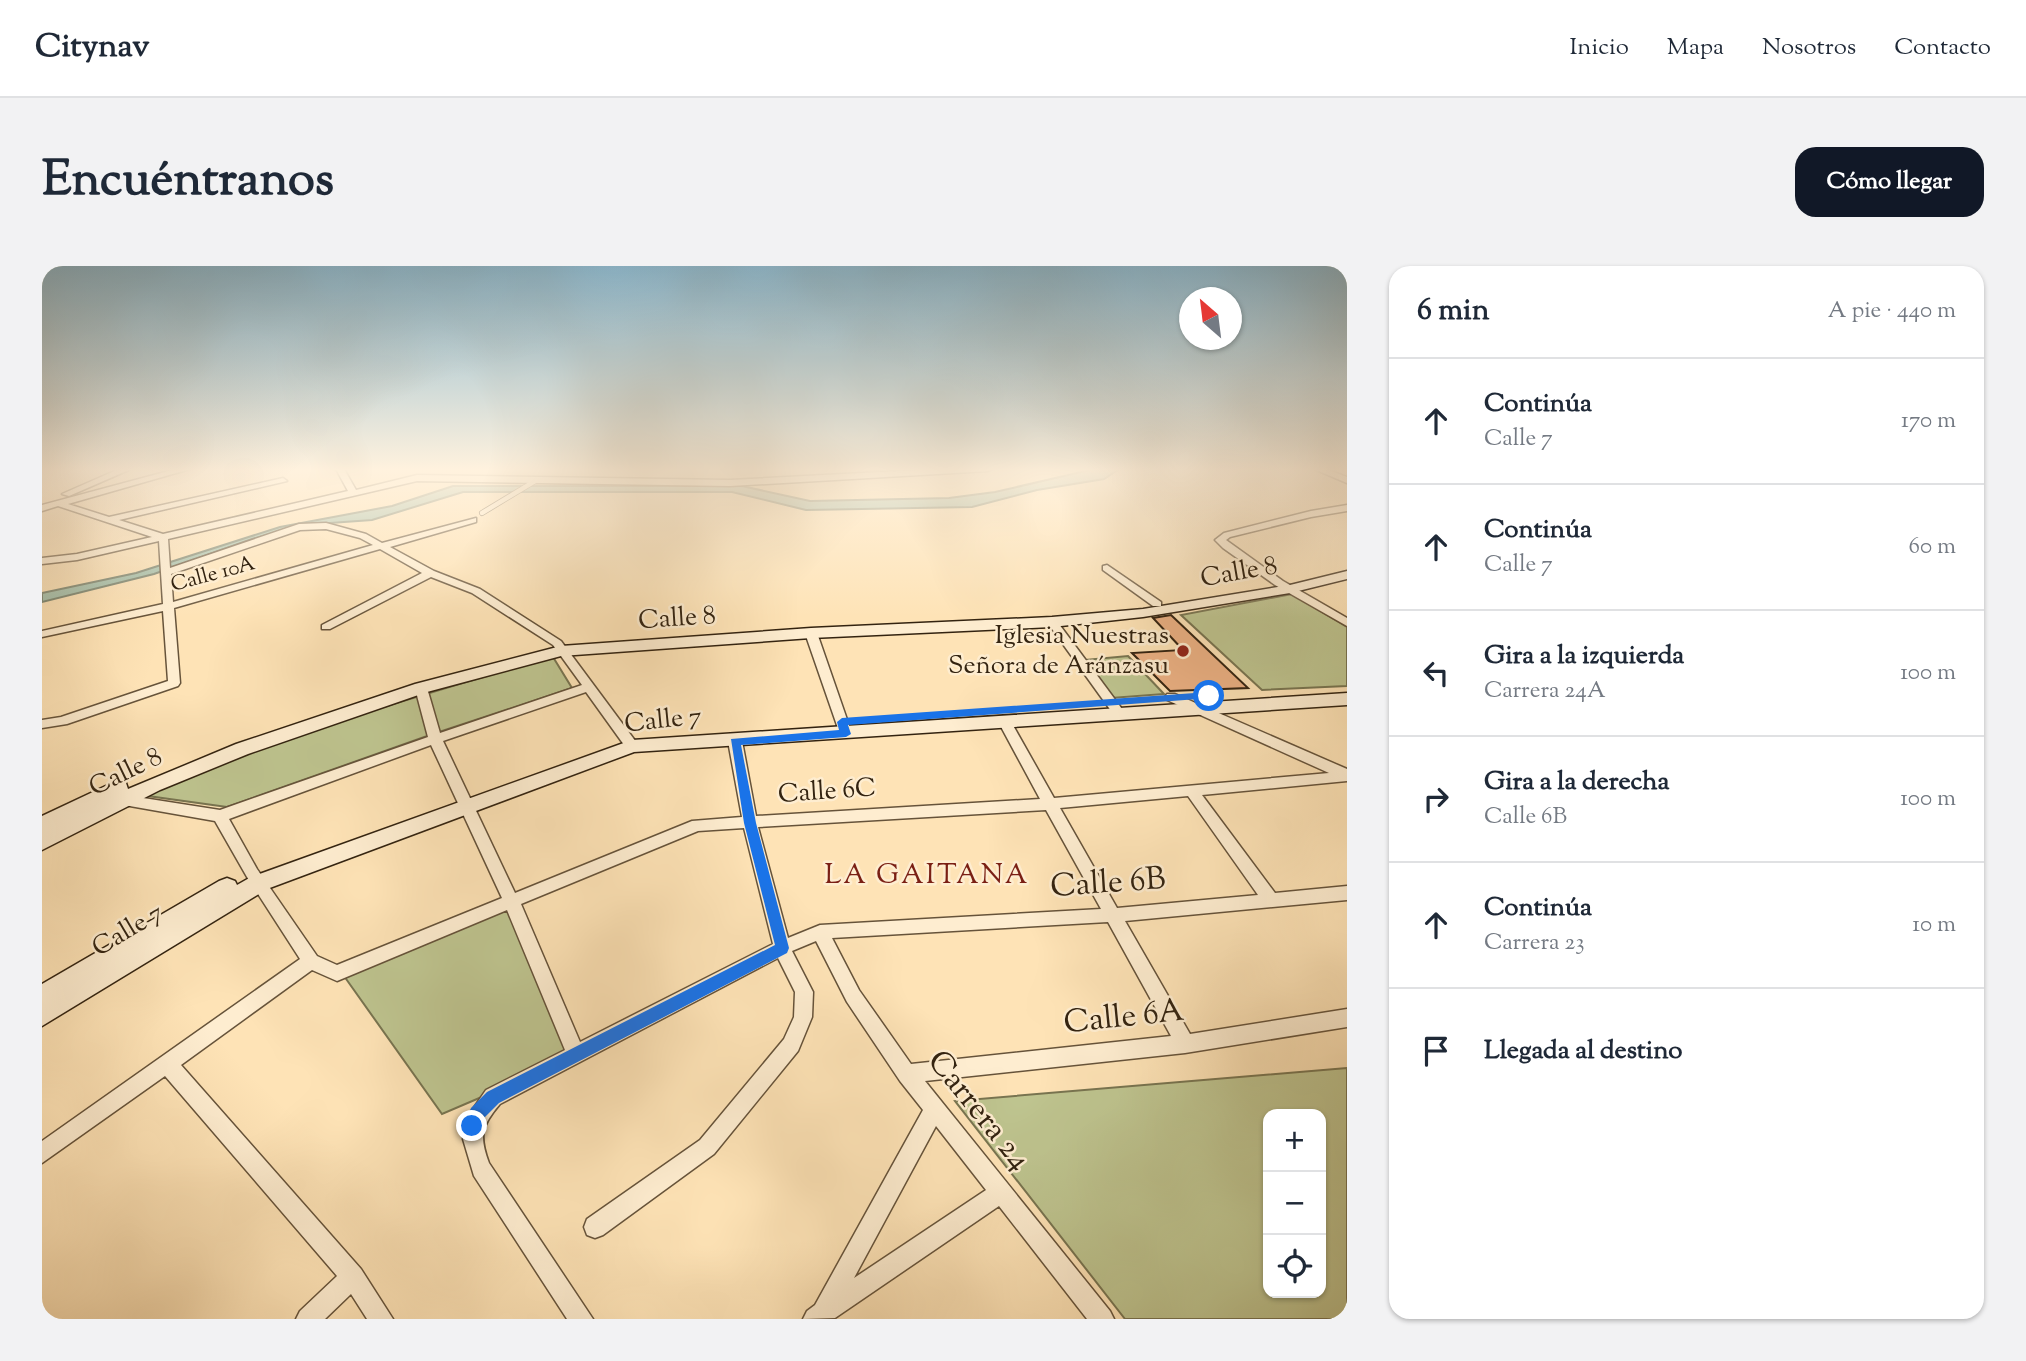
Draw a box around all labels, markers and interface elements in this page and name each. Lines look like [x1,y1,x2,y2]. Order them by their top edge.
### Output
text: Citynav [35,24,150,72]
text: Inicio [1569,31,1629,65]
text: Mapa [1667,31,1724,65]
text: Nosotros [1762,31,1856,65]
text: Contacto [1894,31,1991,65]
text: Encuéntranos [42,147,334,217]
button: Cómo llegar [1795,147,1984,217]
north arrow [1179,287,1242,350]
text: 6 min [1417,290,1489,333]
text: A pie · 440 m [1828,295,1956,328]
text: Continúa [1484,386,1592,423]
icon: ahead [1417,402,1455,440]
text: 170 m [1901,405,1956,438]
text: Calle 7 [1484,423,1553,456]
text: Continúa [1484,512,1592,549]
icon: ahead [1417,528,1455,566]
text: 60 m [1908,531,1956,564]
street label: Calle 8 [1198,548,1280,598]
street label: Calle 10A [168,549,258,601]
text: Calle 7 [1484,549,1553,582]
street label: Calle 8 [637,598,717,640]
place label: Iglesia Nuestras Señora de Aránzasu [948,618,1169,685]
text: Gira a la izquierda [1484,638,1684,675]
marker: Iglesia Nuestras Señora de Aránzasu [1175,643,1191,659]
icon: left [1417,654,1455,692]
text: 100 m [1900,657,1956,690]
text: Carrera 24A [1484,675,1606,708]
route start [1193,680,1224,711]
street label: Calle 7 [623,699,703,743]
street label: Calle 8 [83,739,169,807]
text: Gira a la derecha [1484,764,1669,801]
street label: Calle 6C [777,770,877,814]
icon: right [1417,780,1455,818]
text: 100 m [1900,783,1956,816]
text: Calle 6B [1484,801,1567,834]
district label: LA GAITANA [824,856,1030,896]
street label: Calle 6B [1049,857,1167,911]
text: Continúa [1484,890,1592,927]
street label: Calle 7 [85,895,171,967]
icon: ahead [1417,906,1455,944]
text: 10 m [1912,909,1956,942]
text: Carrera 23 [1484,927,1585,960]
street label: Calle 6A [1062,989,1186,1047]
icon: arrive [1417,1032,1455,1070]
text: Llegada al destino [1484,1033,1682,1070]
street label: Carrera 24 [915,1041,1041,1181]
map controls [1263,1109,1326,1298]
button: + [1263,1109,1326,1172]
route end [456,1110,487,1141]
button: − [1263,1172,1326,1235]
button: locate [1263,1235,1326,1298]

